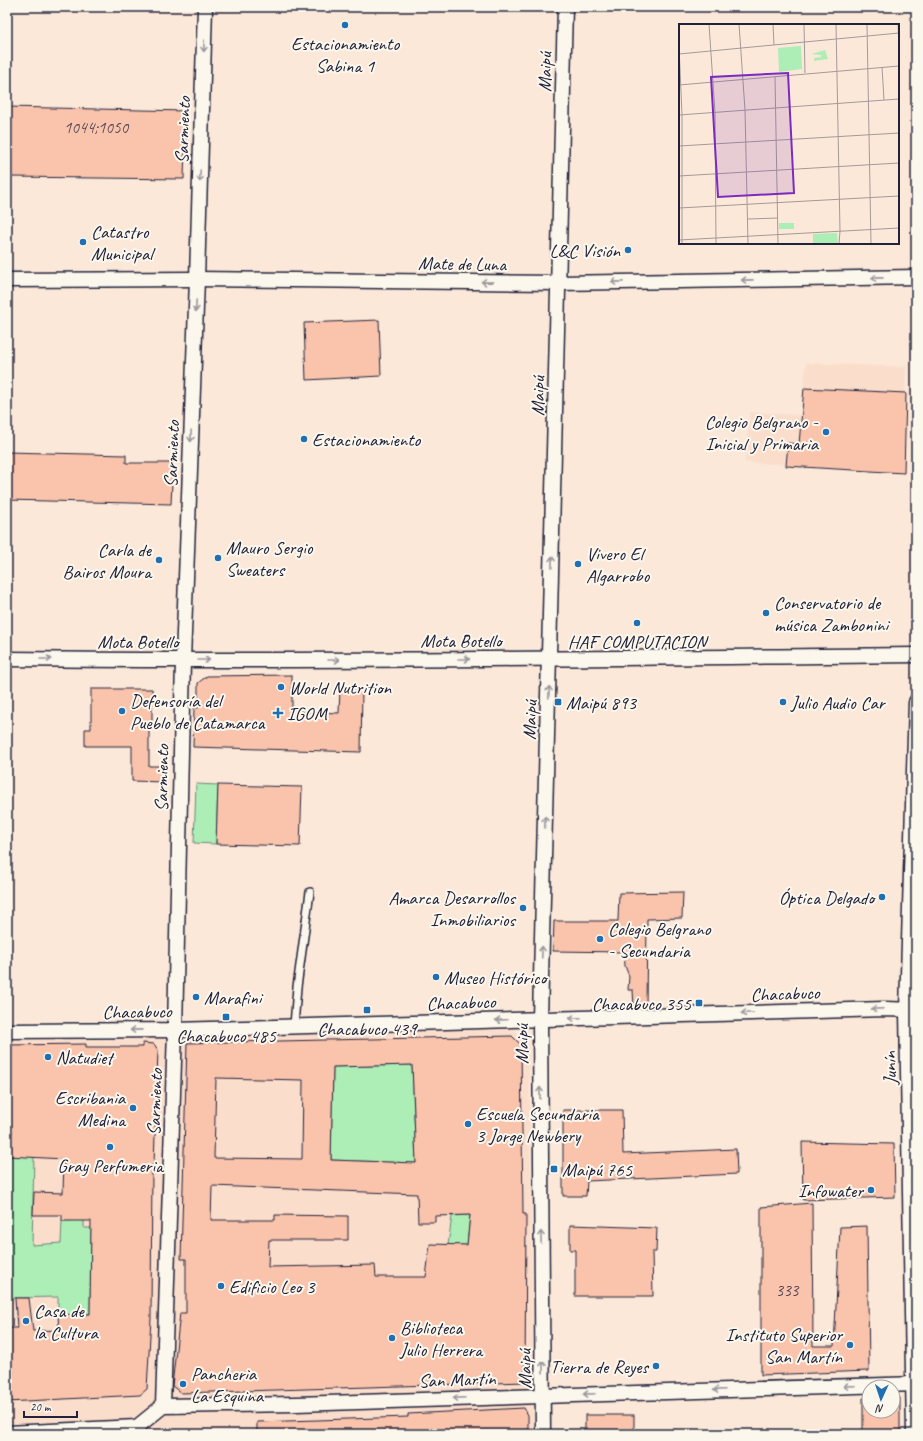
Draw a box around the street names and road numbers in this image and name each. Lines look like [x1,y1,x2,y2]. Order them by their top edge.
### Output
street label: Maipú [533,50,557,92]
street label: Sarmiento [170,95,196,164]
street label: Mate de Luna [418,251,507,277]
street label: Maipú [526,374,550,416]
street label: Sarmiento [159,419,185,488]
street label: Mota Botello [421,629,504,653]
street label: Mota Botello [98,630,181,654]
street label: Maipú [517,698,543,740]
street label: Sarmiento [149,743,175,812]
street label: Chacabuco [750,981,821,1007]
street label: Chacabuco [426,990,497,1016]
street label: Chacabuco [102,999,173,1025]
street label: Maipú [510,1022,534,1064]
street label: Junín [878,1051,902,1086]
street label: Sarmiento [142,1067,168,1136]
street label: Maipú [513,1347,537,1389]
street label: San Martín [418,1367,496,1393]

